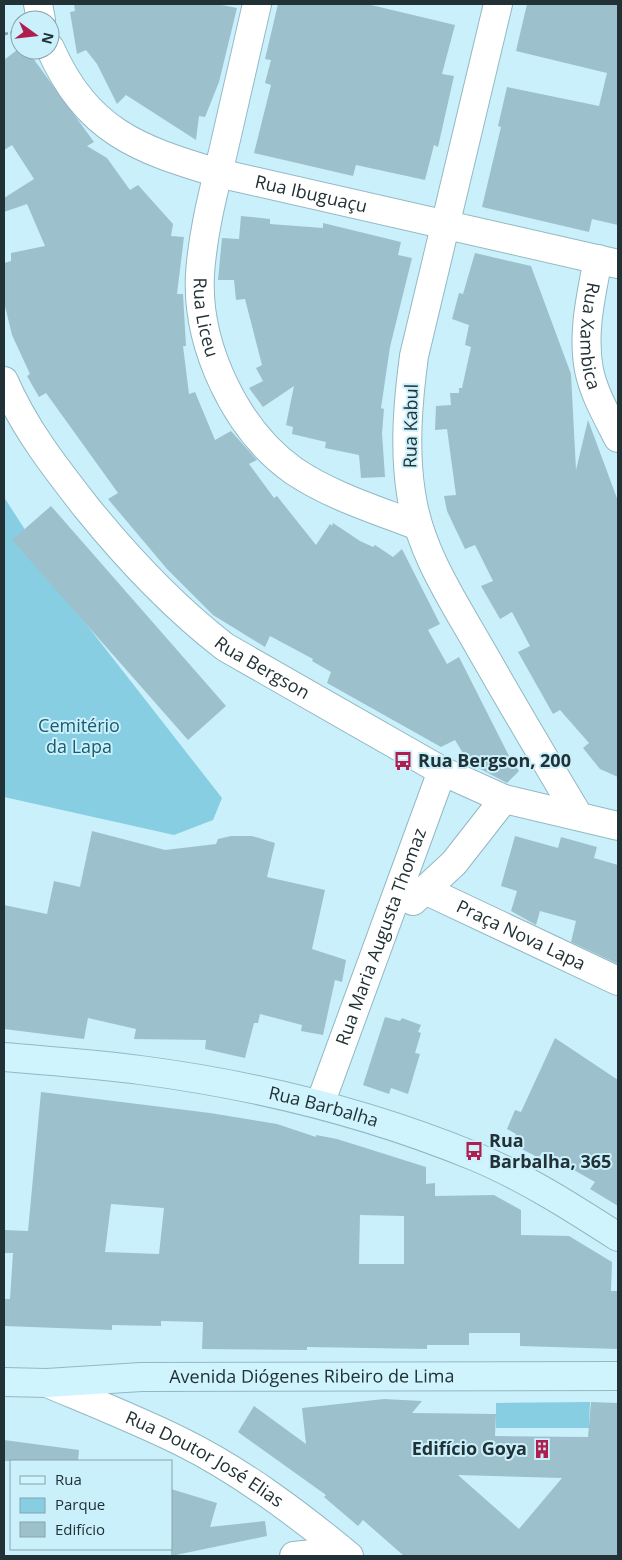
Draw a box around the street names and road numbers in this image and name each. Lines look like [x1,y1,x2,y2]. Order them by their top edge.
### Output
street label: Rua Ibuguaçu [253,169,370,218]
street label: Rua Liceu [189,277,225,360]
street label: Rua Xambica [575,280,607,393]
street label: Rua Kabul [397,384,423,468]
street label: Rua Bergson [210,630,314,704]
street label: Rua Maria Augusta Thomaz [330,825,431,1048]
street label: Praça Nova Lapa [453,894,590,975]
street label: Rua Barbalha [267,1080,382,1132]
street label: Avenida Diógenes Ribeiro de Lima [169,1363,454,1388]
street label: Rua Doutor José Elias [122,1405,289,1512]

